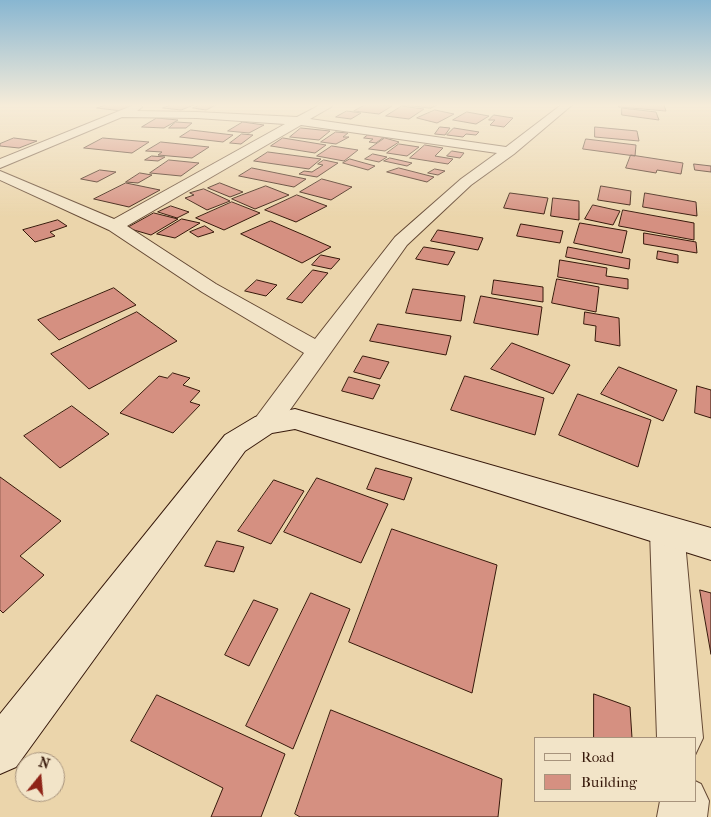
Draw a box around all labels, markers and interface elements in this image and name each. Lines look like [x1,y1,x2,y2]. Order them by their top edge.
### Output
legend [534,737,696,802]
text: Road [581,748,614,766]
north arrow [15,752,65,802]
text: N [37,753,52,773]
text: Building [581,773,637,791]

